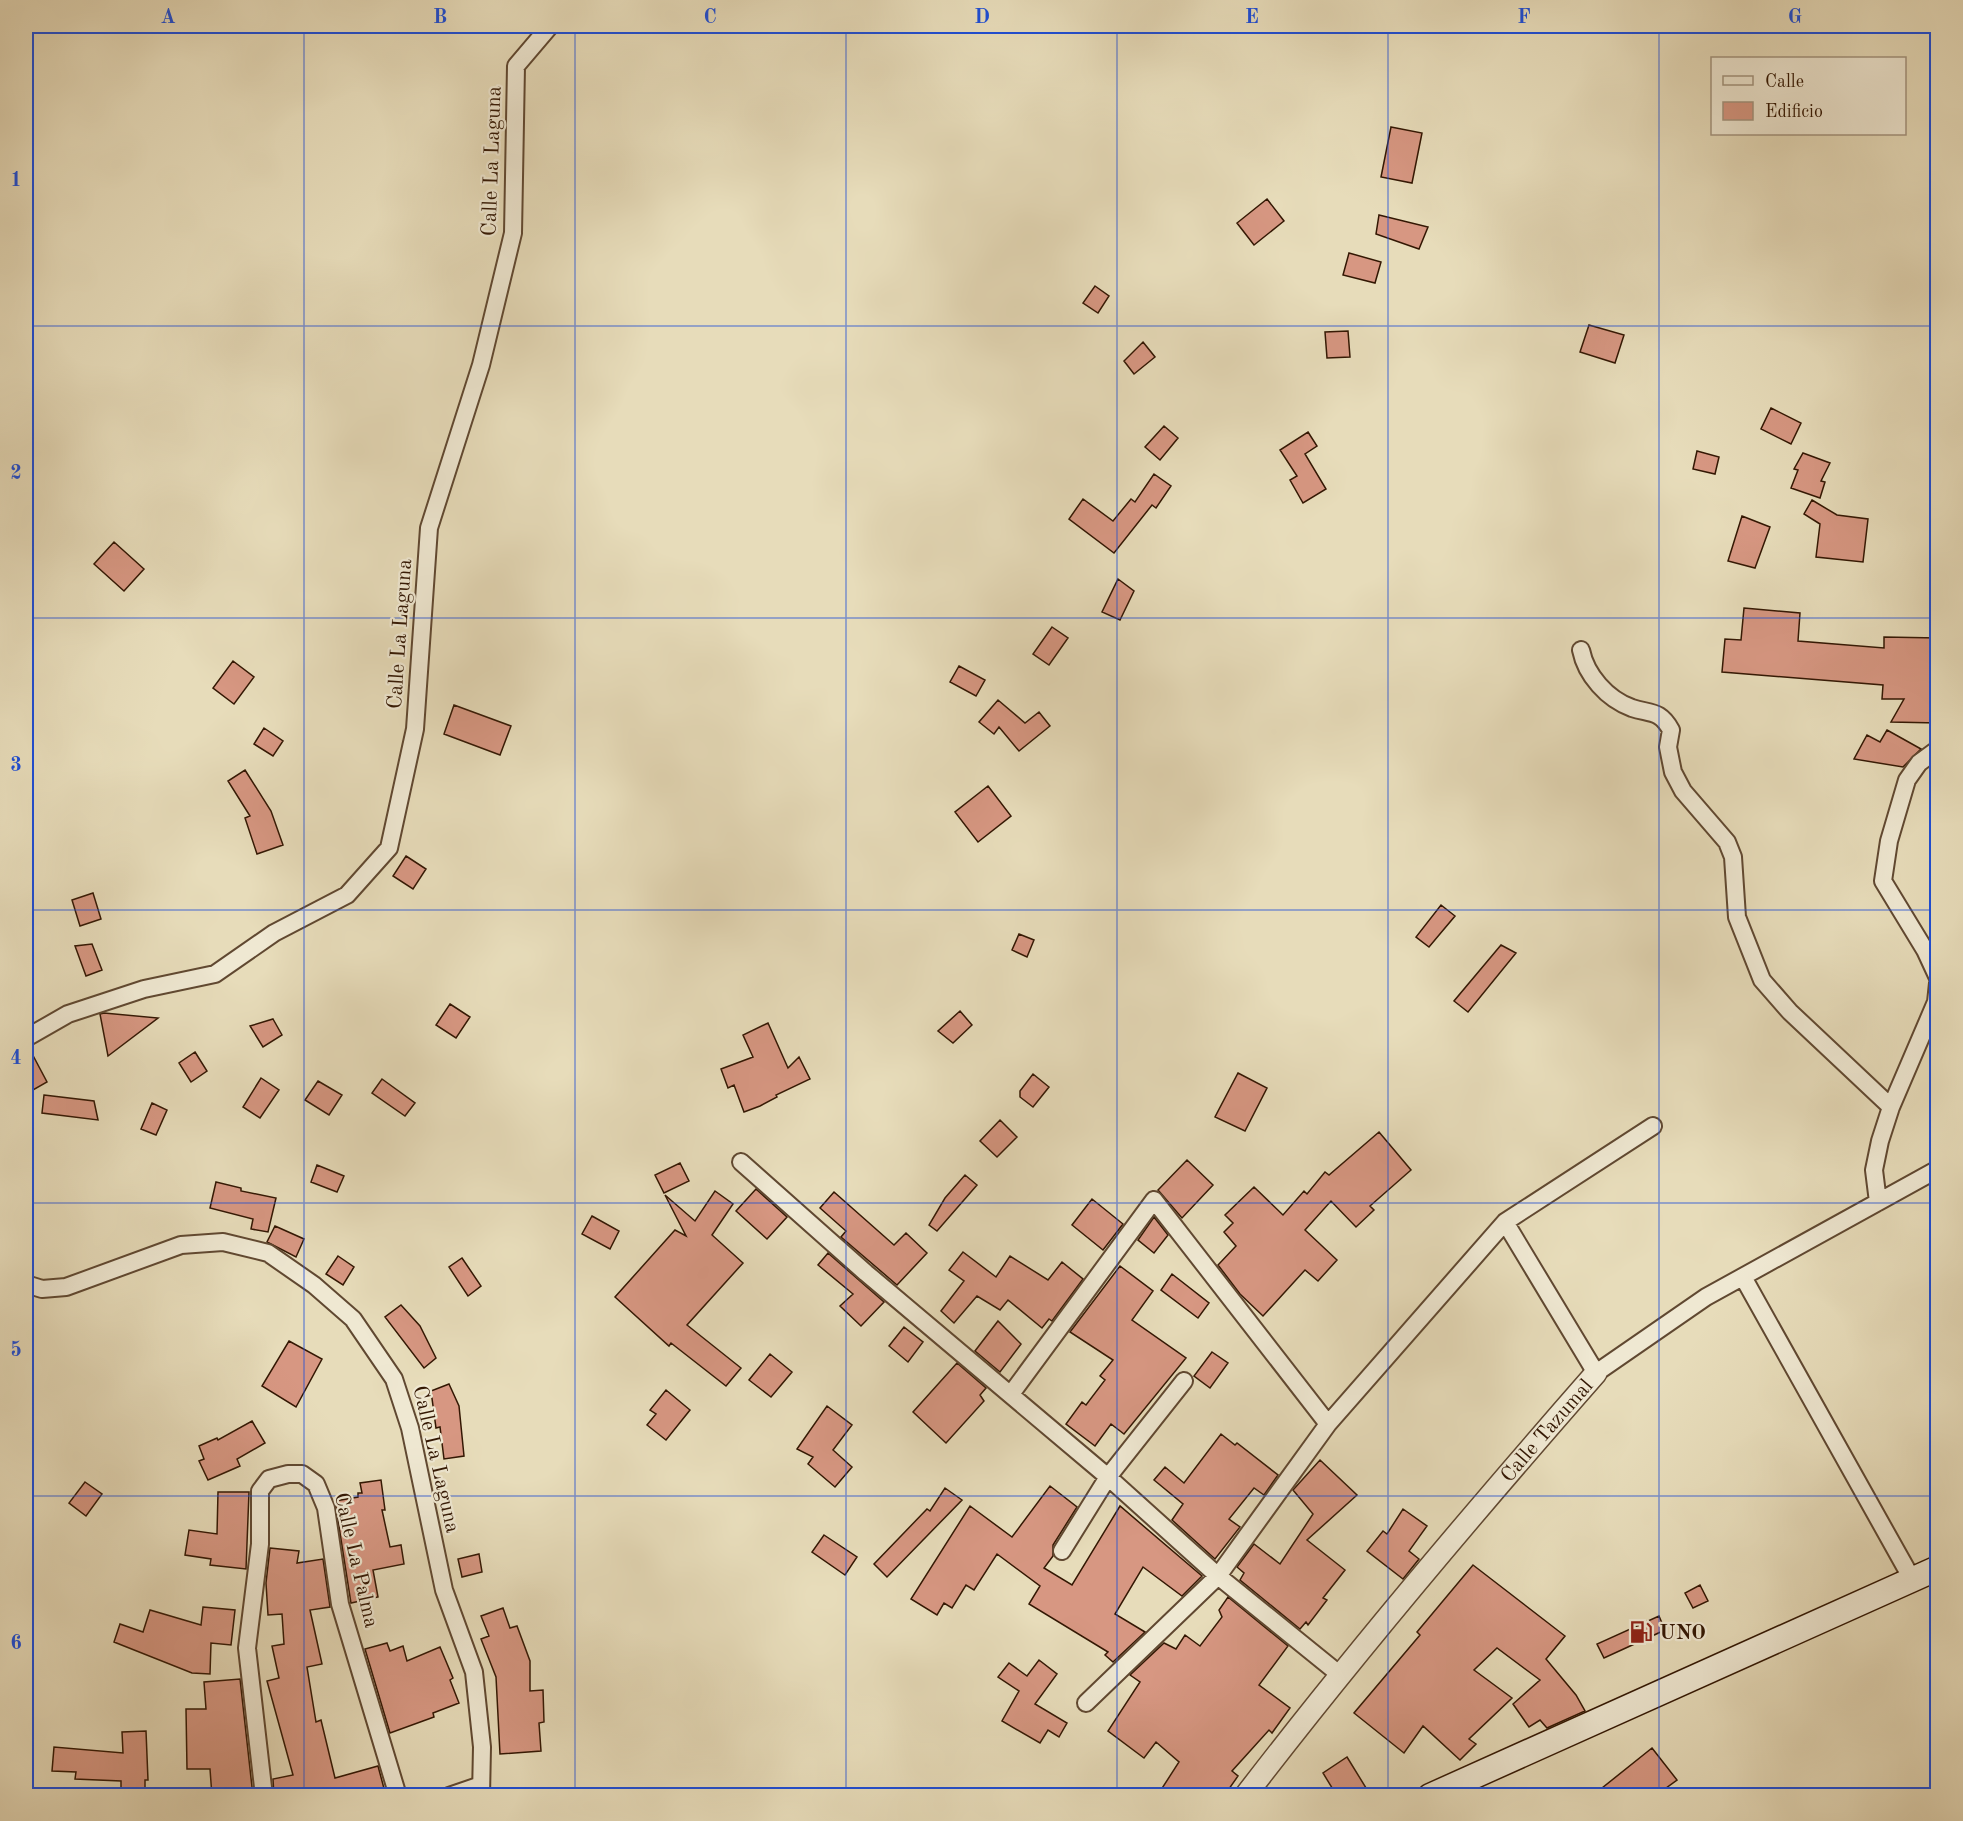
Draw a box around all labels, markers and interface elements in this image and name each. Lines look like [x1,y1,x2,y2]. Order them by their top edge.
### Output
text: A [160,8,176,28]
text: B [433,8,447,28]
text: C [703,8,717,28]
text: D [974,8,990,28]
text: E [1245,8,1259,28]
text: F [1517,8,1531,28]
text: G [1788,8,1802,28]
legend [1711,57,1906,135]
text: Calle [1765,73,1804,91]
street label: Calle La Laguna [479,86,506,237]
text: Edificio [1765,103,1823,121]
text: 1 [10,171,22,191]
text: 2 [10,464,22,484]
street label: Calle La Laguna [385,558,416,710]
text: 3 [10,756,22,776]
text: 4 [10,1049,22,1069]
text: 5 [10,1340,22,1361]
street label: Calle Tazumal [1497,1375,1598,1487]
street label: Calle La Laguna [408,1384,463,1535]
street label: Calle La Palma [330,1491,381,1630]
fuel station icon: UNO [1628,1619,1654,1645]
place label: UNO [1659,1623,1706,1644]
text: 6 [10,1634,22,1654]

